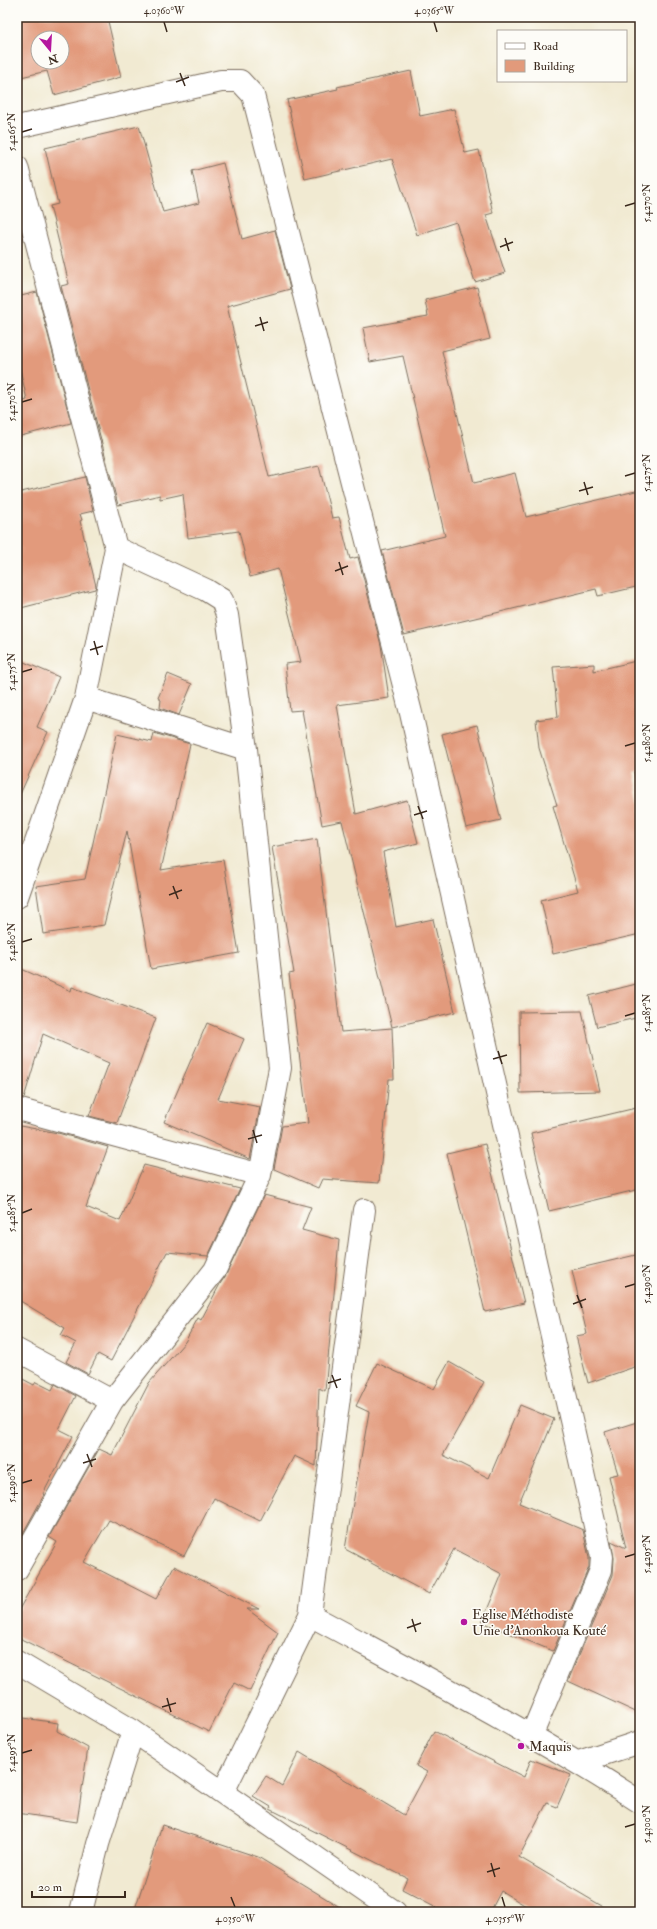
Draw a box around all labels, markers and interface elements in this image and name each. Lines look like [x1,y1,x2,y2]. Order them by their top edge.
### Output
text: 4.0360°W [144,5,185,17]
text: 4.0365°W [414,5,455,17]
north arrow [30,30,70,70]
legend [497,30,627,82]
text: Road [533,39,558,54]
text: N [45,51,61,67]
text: Building [533,59,576,74]
text: 5.4265°N [6,113,18,151]
text: 5.4270°N [641,184,653,222]
text: 5.4270°N [6,383,18,421]
text: 5.4275°N [641,454,653,492]
text: 5.4275°N [6,653,18,691]
text: 5.4280°N [641,723,653,763]
text: 5.4280°N [6,922,18,962]
text: 5.4285°N [641,994,653,1032]
text: 5.4285°N [6,1194,18,1232]
text: 5.4290°N [641,1264,653,1304]
text: 5.4290°N [6,1463,18,1503]
text: 5.4295°N [641,1535,653,1573]
place label: Eglise Méthodiste Unie d'Anonkoua Kouté [472,1606,606,1639]
marker: Eglise Méthodiste Unie d'Anonkoua Kouté [459,1617,469,1627]
text: 5.4295°N [6,1734,18,1772]
place label: Maquis [529,1738,571,1755]
marker: Maquis [516,1741,526,1751]
text: 5.4300°N [641,1805,653,1843]
scale bar [32,1873,125,1899]
text: 20 m [38,1880,63,1895]
text: 4.0350°W [215,1913,256,1925]
text: 4.0355°W [486,1913,525,1925]

